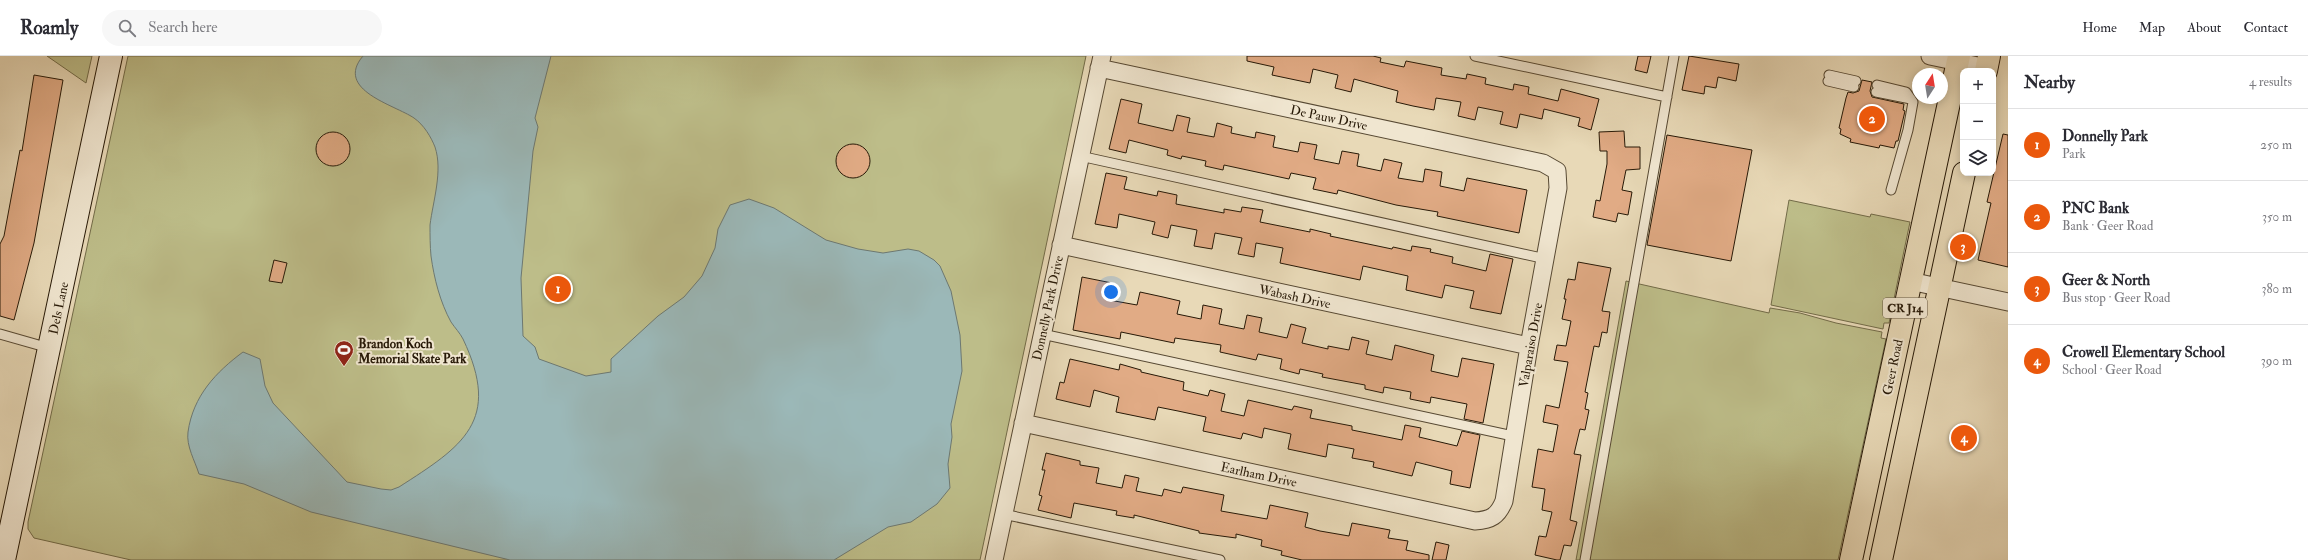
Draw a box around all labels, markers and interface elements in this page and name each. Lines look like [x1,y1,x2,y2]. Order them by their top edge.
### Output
search box [102,10,382,46]
text: Roamly [20,16,78,40]
icon: search [116,17,138,39]
text: Search here [148,18,218,37]
text: Home [2082,19,2117,36]
text: Map [2139,19,2165,36]
text: About [2187,19,2221,36]
text: Contact [2243,19,2288,36]
north arrow [1912,68,1948,104]
map controls [1960,68,1996,176]
button: + [1960,68,1996,104]
text: Nearby [2024,72,2075,93]
text: 4 results [2249,74,2292,90]
street label: De Pauw Drive [1289,102,1369,134]
pin: 2 [1859,104,1885,134]
button: − [1960,104,1996,140]
text: Donnelly Park [2062,127,2148,146]
text: 1 [2035,137,2039,153]
text: 250 m [2260,137,2292,153]
button: layers [1960,140,1996,176]
text: Park [2062,146,2086,162]
text: PNC Bank [2062,199,2129,218]
text: 2 [2034,209,2040,225]
text: 350 m [2262,209,2292,225]
text: Bank · Geer Road [2062,218,2153,234]
pin: 3 [1950,232,1976,262]
street label: Donnelly Park Drive [1029,254,1068,362]
text: Geer & North [2062,271,2150,290]
pin: 1 [545,274,571,304]
street label: Dels Lane [46,280,72,336]
street label: Wabash Drive [1257,281,1333,312]
text: 3 [2035,281,2040,297]
text: 380 m [2261,281,2292,297]
your location [1101,282,1121,302]
text: Bus stop · Geer Road [2062,290,2170,306]
road number: CR J14 [1883,298,1927,318]
street label: Valparaiso Drive [1516,301,1547,389]
place label: Brandon Koch Memorial Skate Park [357,336,467,367]
street label: Geer Road [1879,337,1907,397]
sports icon: Brandon Koch Memorial Skate Park [333,339,355,367]
text: Crowell Elementary School [2062,343,2225,362]
text: 4 [2033,353,2041,369]
text: 390 m [2261,353,2292,369]
text: School · Geer Road [2062,362,2162,378]
pin: 4 [1951,423,1977,453]
street label: Earlham Drive [1219,459,1299,491]

